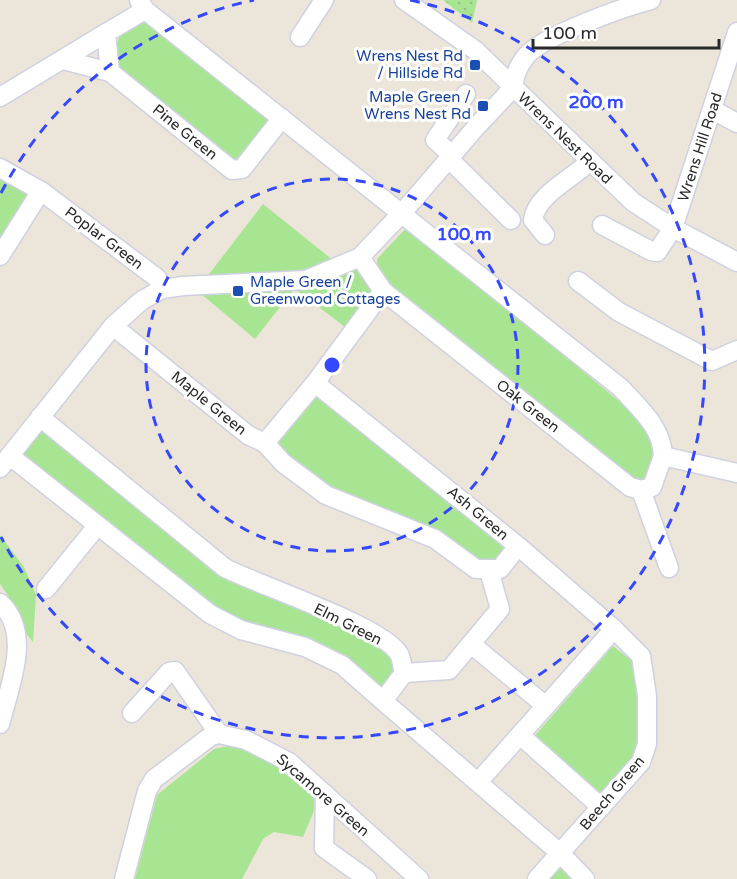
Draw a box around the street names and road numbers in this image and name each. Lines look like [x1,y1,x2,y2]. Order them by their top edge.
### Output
street label: Wrens Nest Road [514,88,616,188]
street label: Wrens Hill Road [674,90,726,204]
street label: Pine Green [149,100,221,164]
street label: Poplar Green [61,203,147,273]
street label: Maple Green [168,367,250,439]
street label: Oak Green [493,376,563,436]
street label: Ash Green [444,482,512,544]
street label: Elm Green [311,599,385,649]
street label: Sycamore Green [273,750,373,840]
street label: Beech Green [576,752,648,834]

